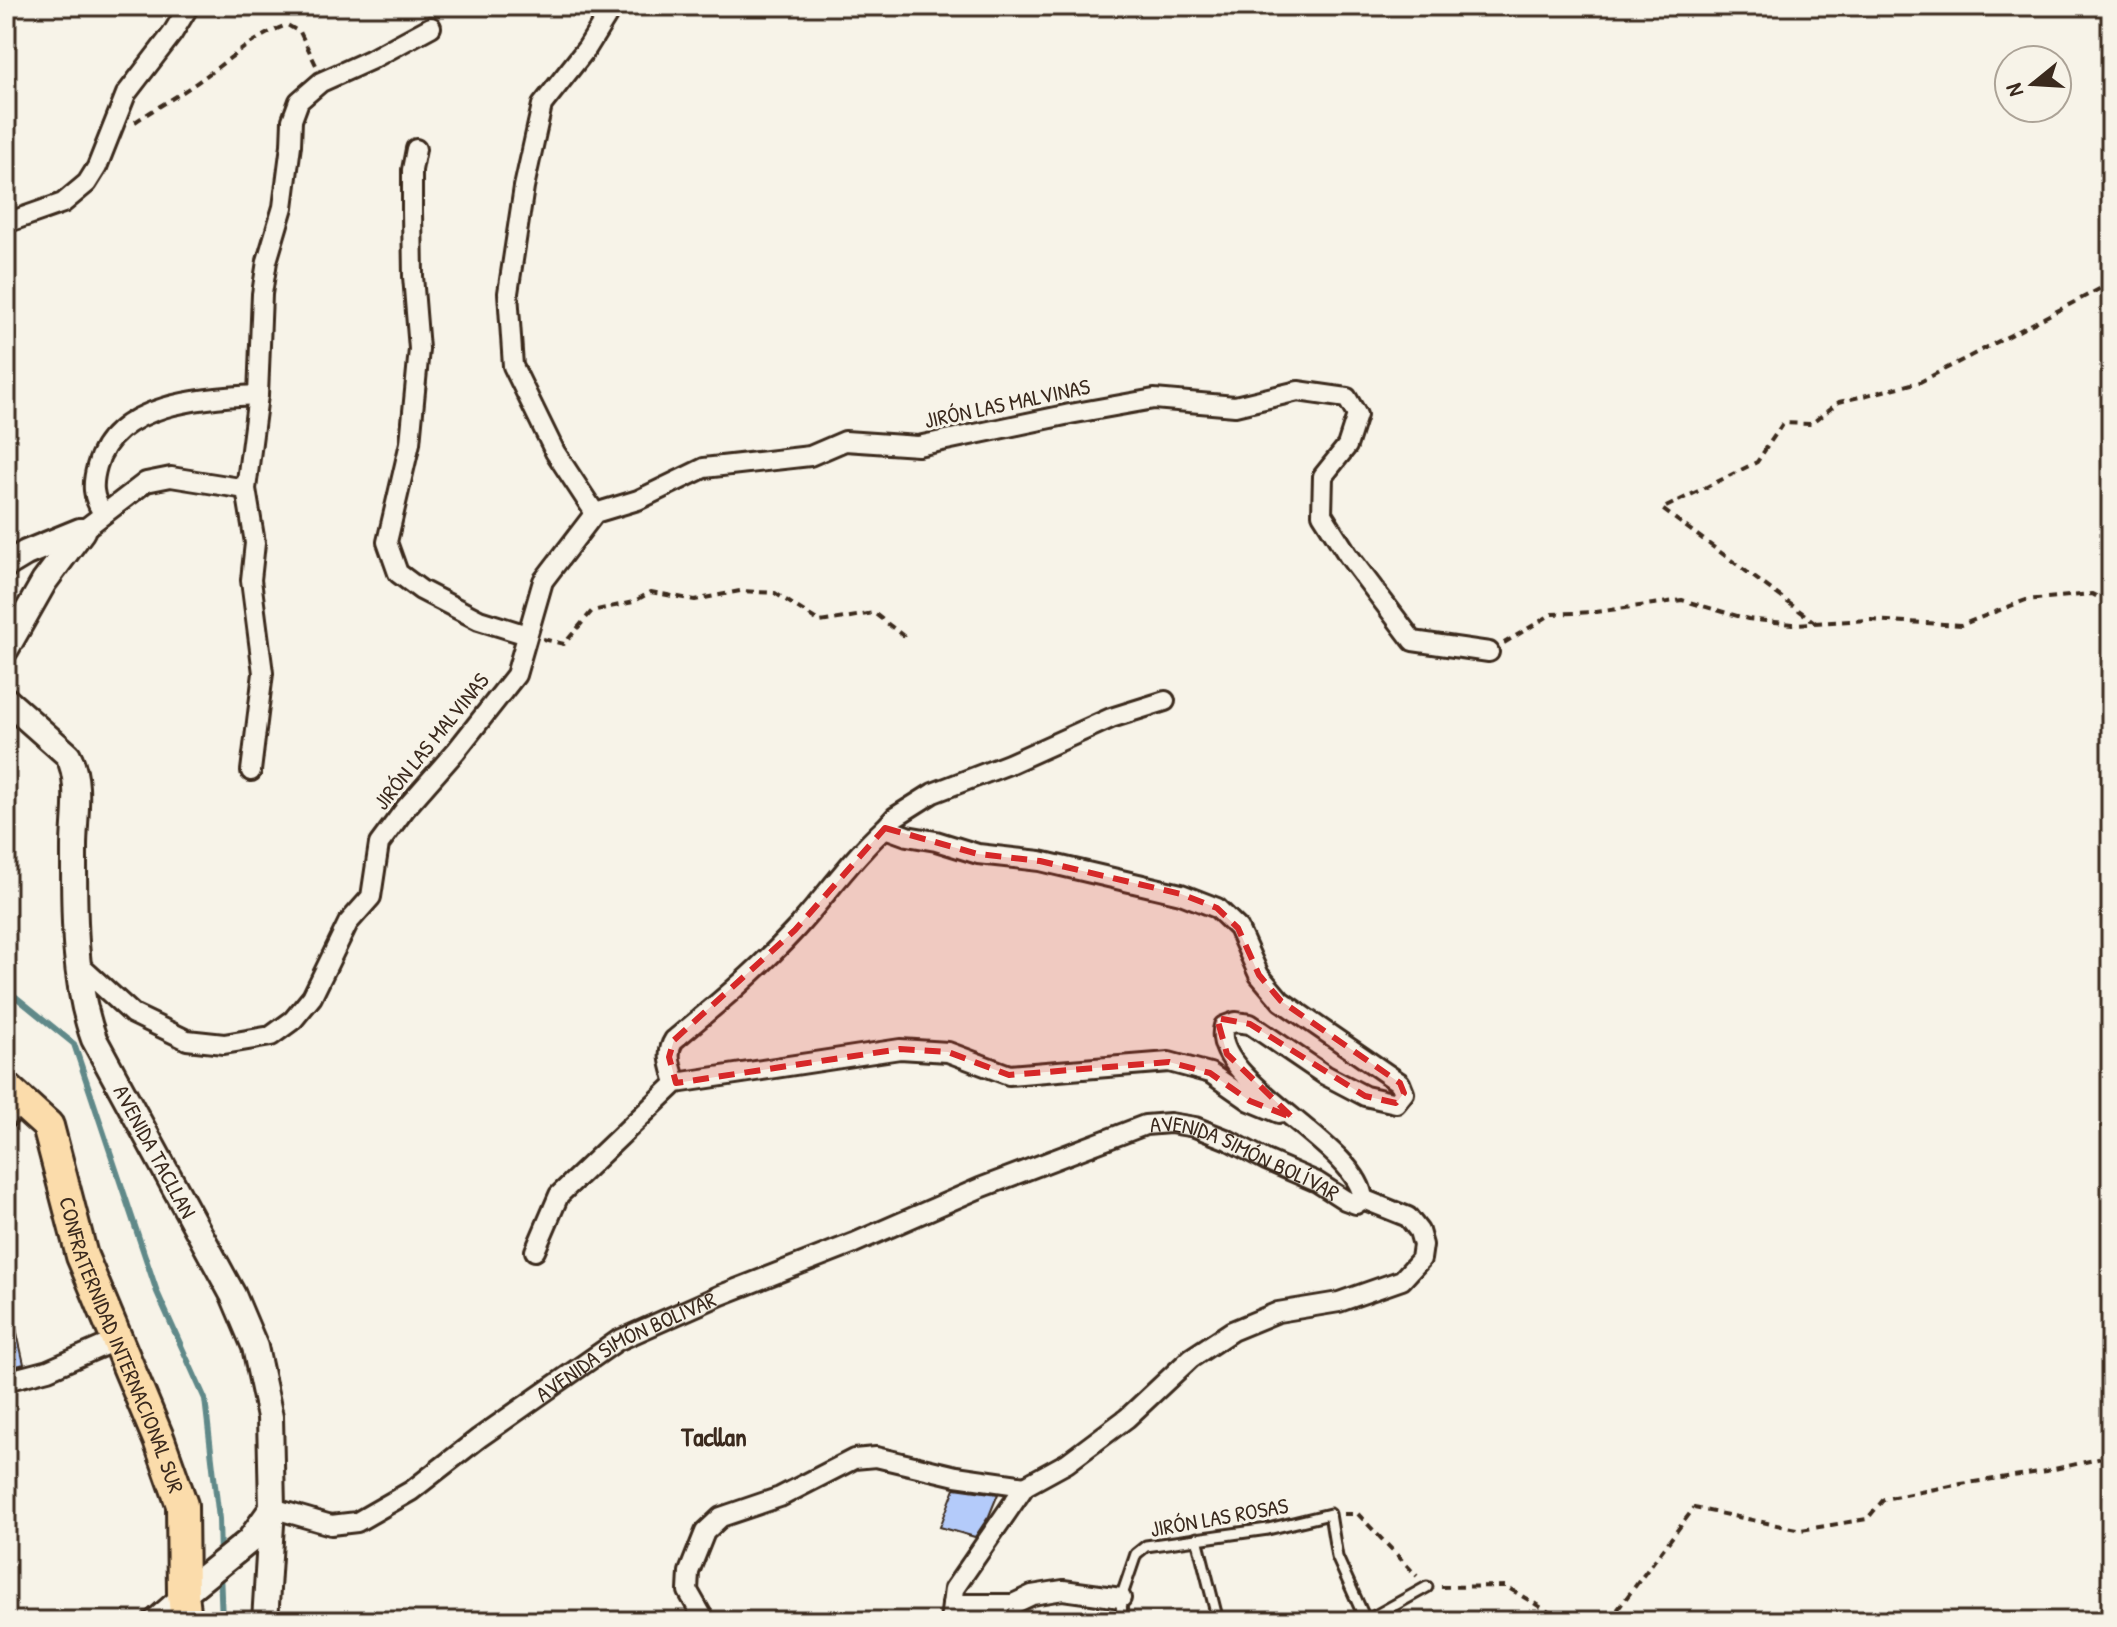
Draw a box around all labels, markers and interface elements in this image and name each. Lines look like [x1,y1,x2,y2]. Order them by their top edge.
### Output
north arrow [1993,44,2073,124]
text: N [1998,80,2030,100]
street label: JIRÓN LAS MALVINAS [921,371,1093,435]
street label: JIRÓN LAS MALVINAS [366,666,496,816]
street label: AVENIDA TACLLAN [107,1079,203,1224]
street label: AVENIDA SIMÓN BOLÍVAR [1149,1108,1345,1208]
street label: CONFRATERNIDAD INTERNACIONAL SUR [52,1193,192,1497]
street label: AVENIDA SIMÓN BOLÍVAR [530,1284,721,1409]
district label: Tacllan [680,1419,747,1454]
street label: JIRÓN LAS ROSAS [1148,1490,1290,1544]

